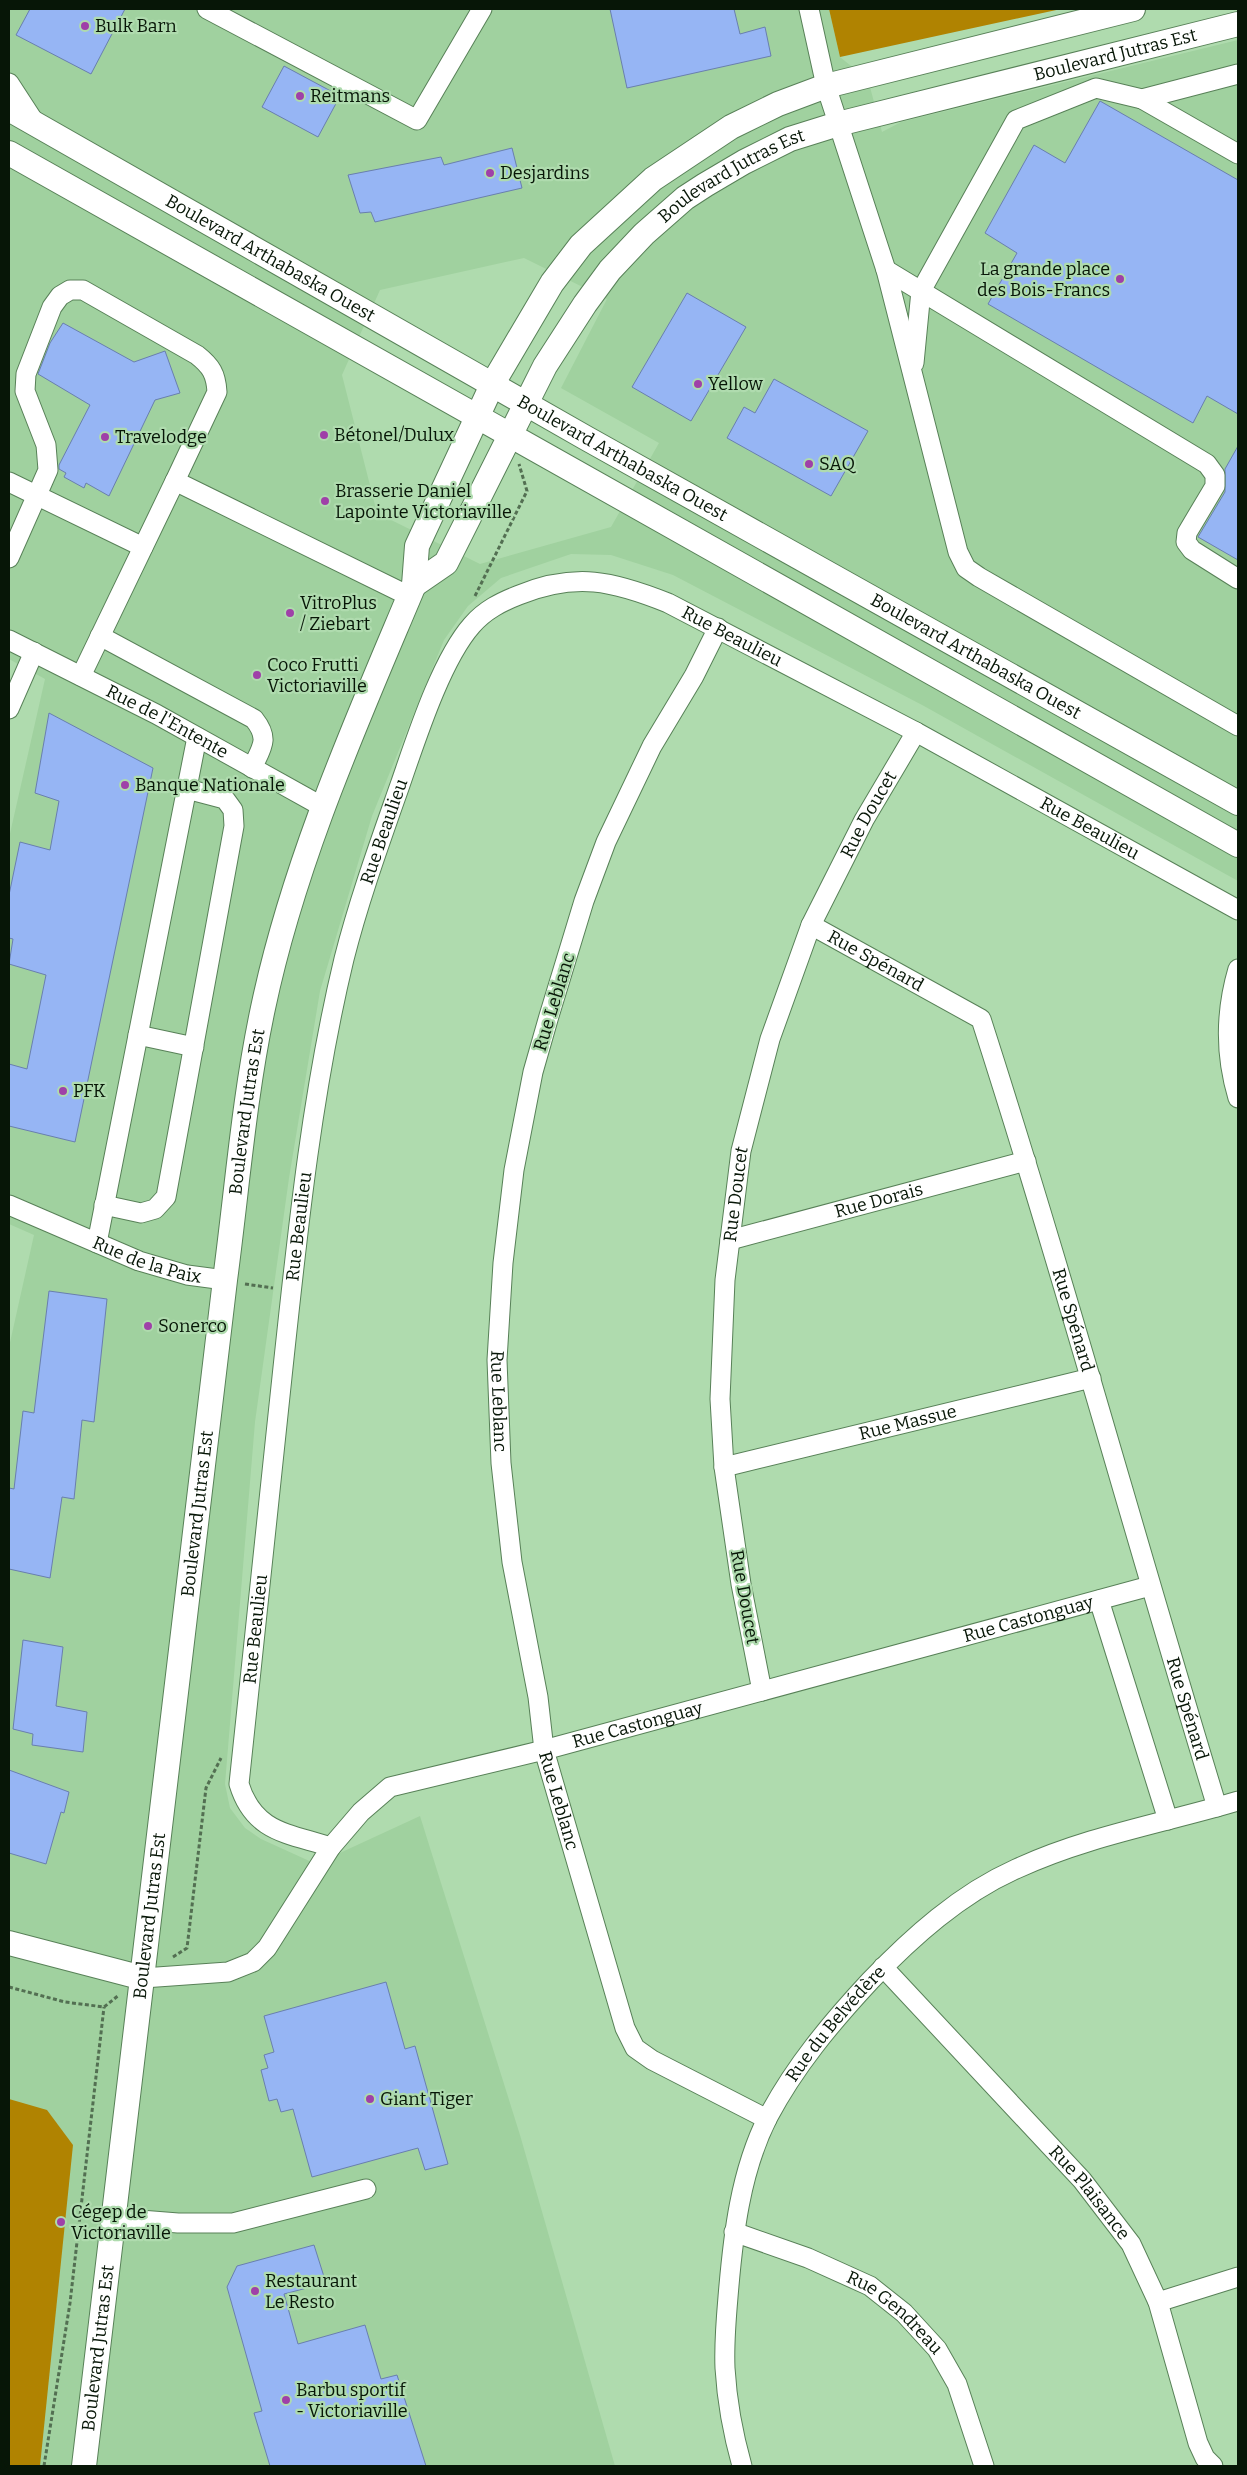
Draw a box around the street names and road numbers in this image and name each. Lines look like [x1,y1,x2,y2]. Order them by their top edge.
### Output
street label: Boulevard Jutras Est [1031,24,1200,86]
street label: Boulevard Jutras Est [654,124,808,227]
street label: Boulevard Arthabaska Ouest [162,190,380,327]
street label: Boulevard Arthabaska Ouest [514,390,732,526]
street label: Boulevard Arthabaska Ouest [867,589,1085,724]
street label: Rue Beaulieu [678,601,786,671]
street label: Rue de l'Entente [103,680,232,763]
street label: Rue Doucet [836,767,902,861]
street label: Rue Beaulieu [356,776,412,887]
street label: Rue Beaulieu [1036,792,1143,864]
street label: Rue Spénard [824,925,928,996]
street label: Rue Leblanc [529,950,579,1054]
street label: Boulevard Jutras Est [224,1026,270,1196]
street label: Rue Doucet [719,1143,753,1243]
street label: Rue Beaulieu [281,1170,316,1282]
street label: Rue Dorais [832,1178,925,1223]
street label: Rue de la Paix [89,1231,203,1288]
street label: Rue Spénard [1048,1266,1099,1374]
street label: Rue Leblanc [486,1350,512,1452]
street label: Rue Massue [856,1400,959,1445]
street label: Boulevard Jutras Est [176,1429,218,1598]
street label: Rue Doucet [726,1548,764,1647]
street label: Rue Beaulieu [239,1573,272,1685]
street label: Rue Castonguay [961,1591,1096,1647]
street label: Rue Spénard [1162,1654,1213,1763]
street label: Rue Castonguay [570,1696,705,1753]
street label: Rue Leblanc [534,1749,584,1852]
street label: Boulevard Jutras Est [129,1831,170,2000]
street label: Rue du Belvédère [781,1961,890,2086]
street label: Rue Plaisance [1044,2141,1135,2244]
street label: Boulevard Jutras Est [77,2263,119,2432]
street label: Rue Gendreau [843,2266,947,2359]

